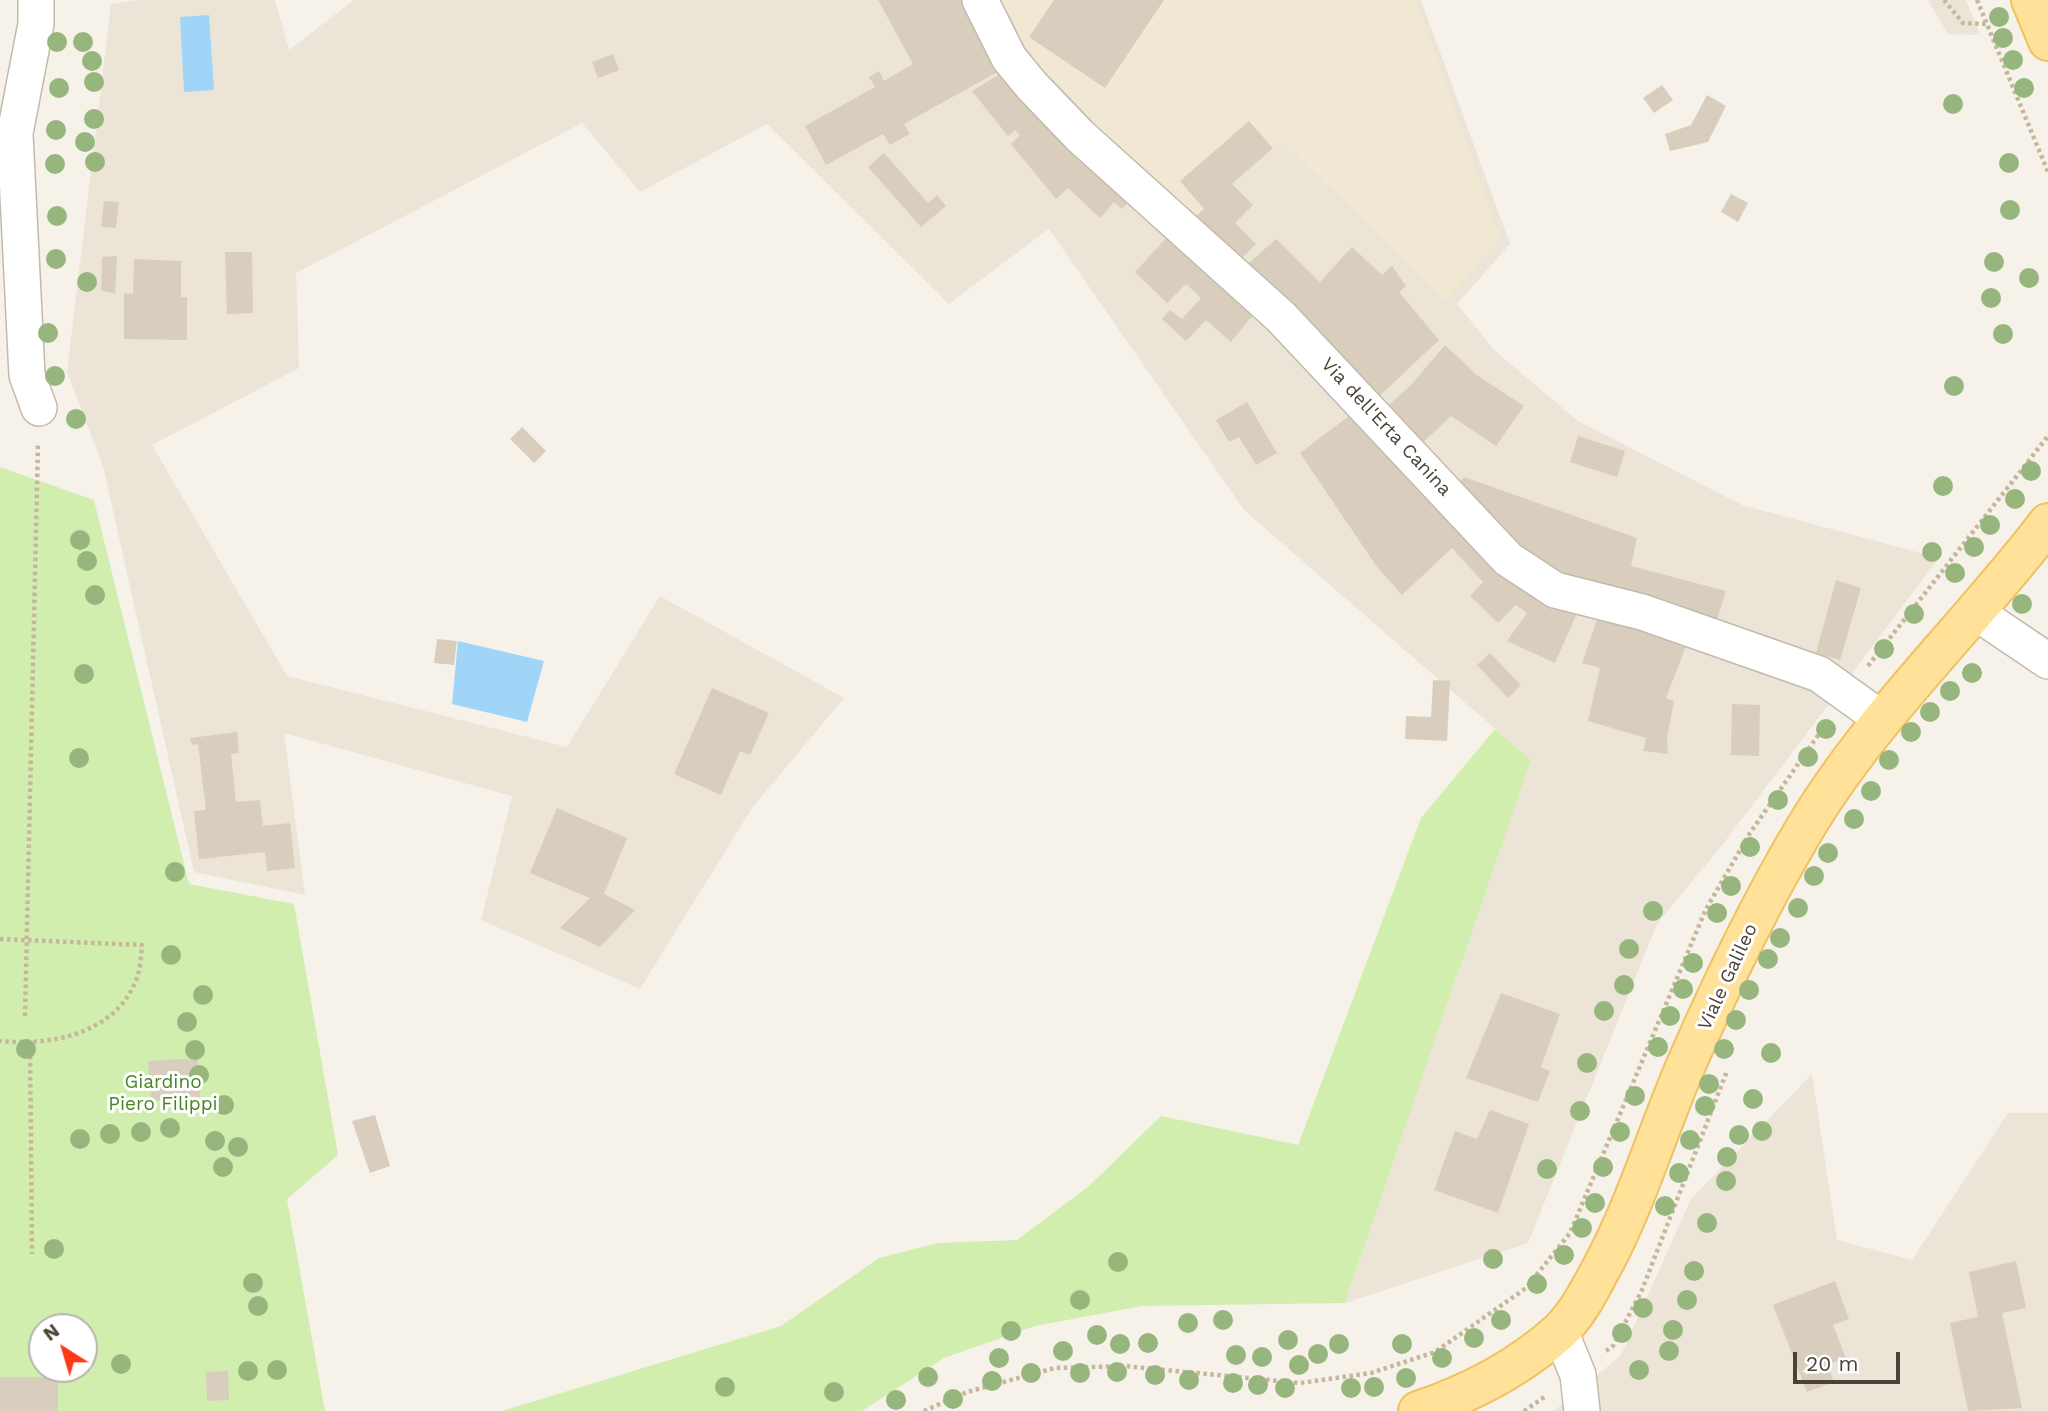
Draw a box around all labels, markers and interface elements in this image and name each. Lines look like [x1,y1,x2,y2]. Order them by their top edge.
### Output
street label: Via dell'Erta Canina [1316,353,1456,501]
street label: Viale Galileo [1693,920,1763,1034]
park label: Giardino Piero Filippi [108,1071,218,1115]
north arrow [28,1313,98,1383]
text: N [39,1319,64,1346]
scale bar [1796,1338,1903,1382]
text: 20 m [1806,1351,1858,1376]

